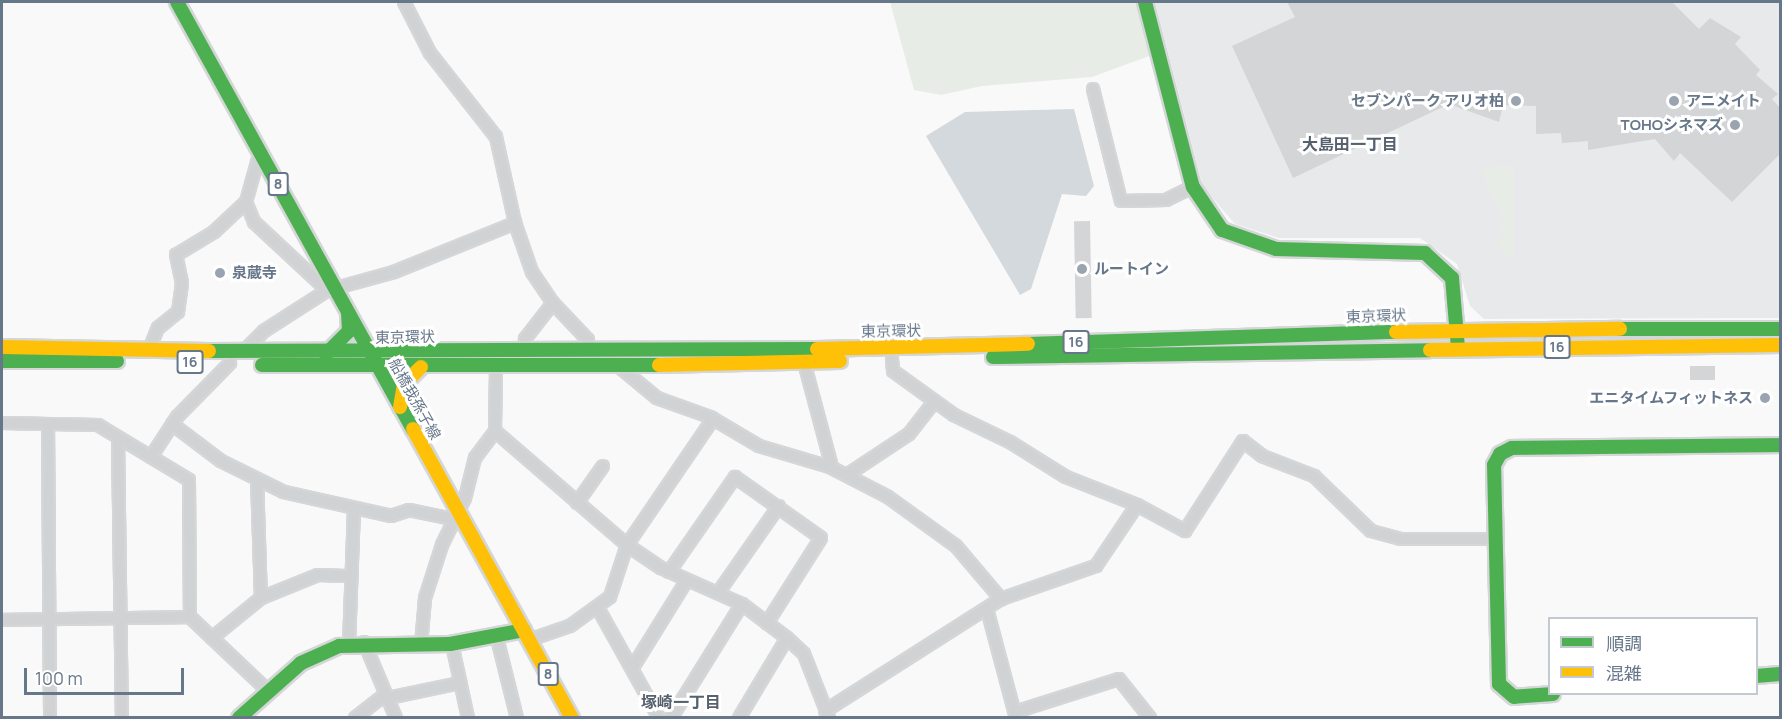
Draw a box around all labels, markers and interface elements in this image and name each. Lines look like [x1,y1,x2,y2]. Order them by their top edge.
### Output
place label: セブンパーク アリオ柏 [1351,92,1504,110]
place label: アニメイト [1686,92,1761,110]
marker: セブンパーク アリオ柏 [1509,94,1523,108]
marker: アニメイト [1667,94,1681,108]
place label: TOHOシネマズ [1621,116,1723,134]
marker: TOHOシネマズ [1728,118,1742,132]
district label: 大島田一丁目 [1302,134,1398,154]
road number: 8 [268,173,288,195]
place label: ルートイン [1094,260,1169,278]
marker: ルートイン [1075,262,1089,276]
place label: 泉蔵寺 [232,264,277,282]
marker: 泉蔵寺 [213,266,227,280]
street label: 東京環状 [1346,306,1406,326]
street label: 東京環状 [861,321,921,341]
street label: 東京環状 [375,327,435,347]
road number: 16 [1062,331,1090,353]
road number: 16 [1544,336,1570,358]
road number: 16 [176,351,204,373]
street label: 船橋我孫子線 [385,355,445,443]
place label: エニタイムフィットネス [1588,389,1753,407]
marker: エニタイムフィットネス [1758,391,1772,405]
legend [1548,617,1758,695]
text: 順調 [1606,631,1642,655]
scale bar [27,656,188,694]
text: 混雑 [1606,661,1642,685]
road number: 8 [538,663,558,685]
text: 100 m [35,666,83,690]
district label: 塚崎一丁目 [641,692,721,712]

